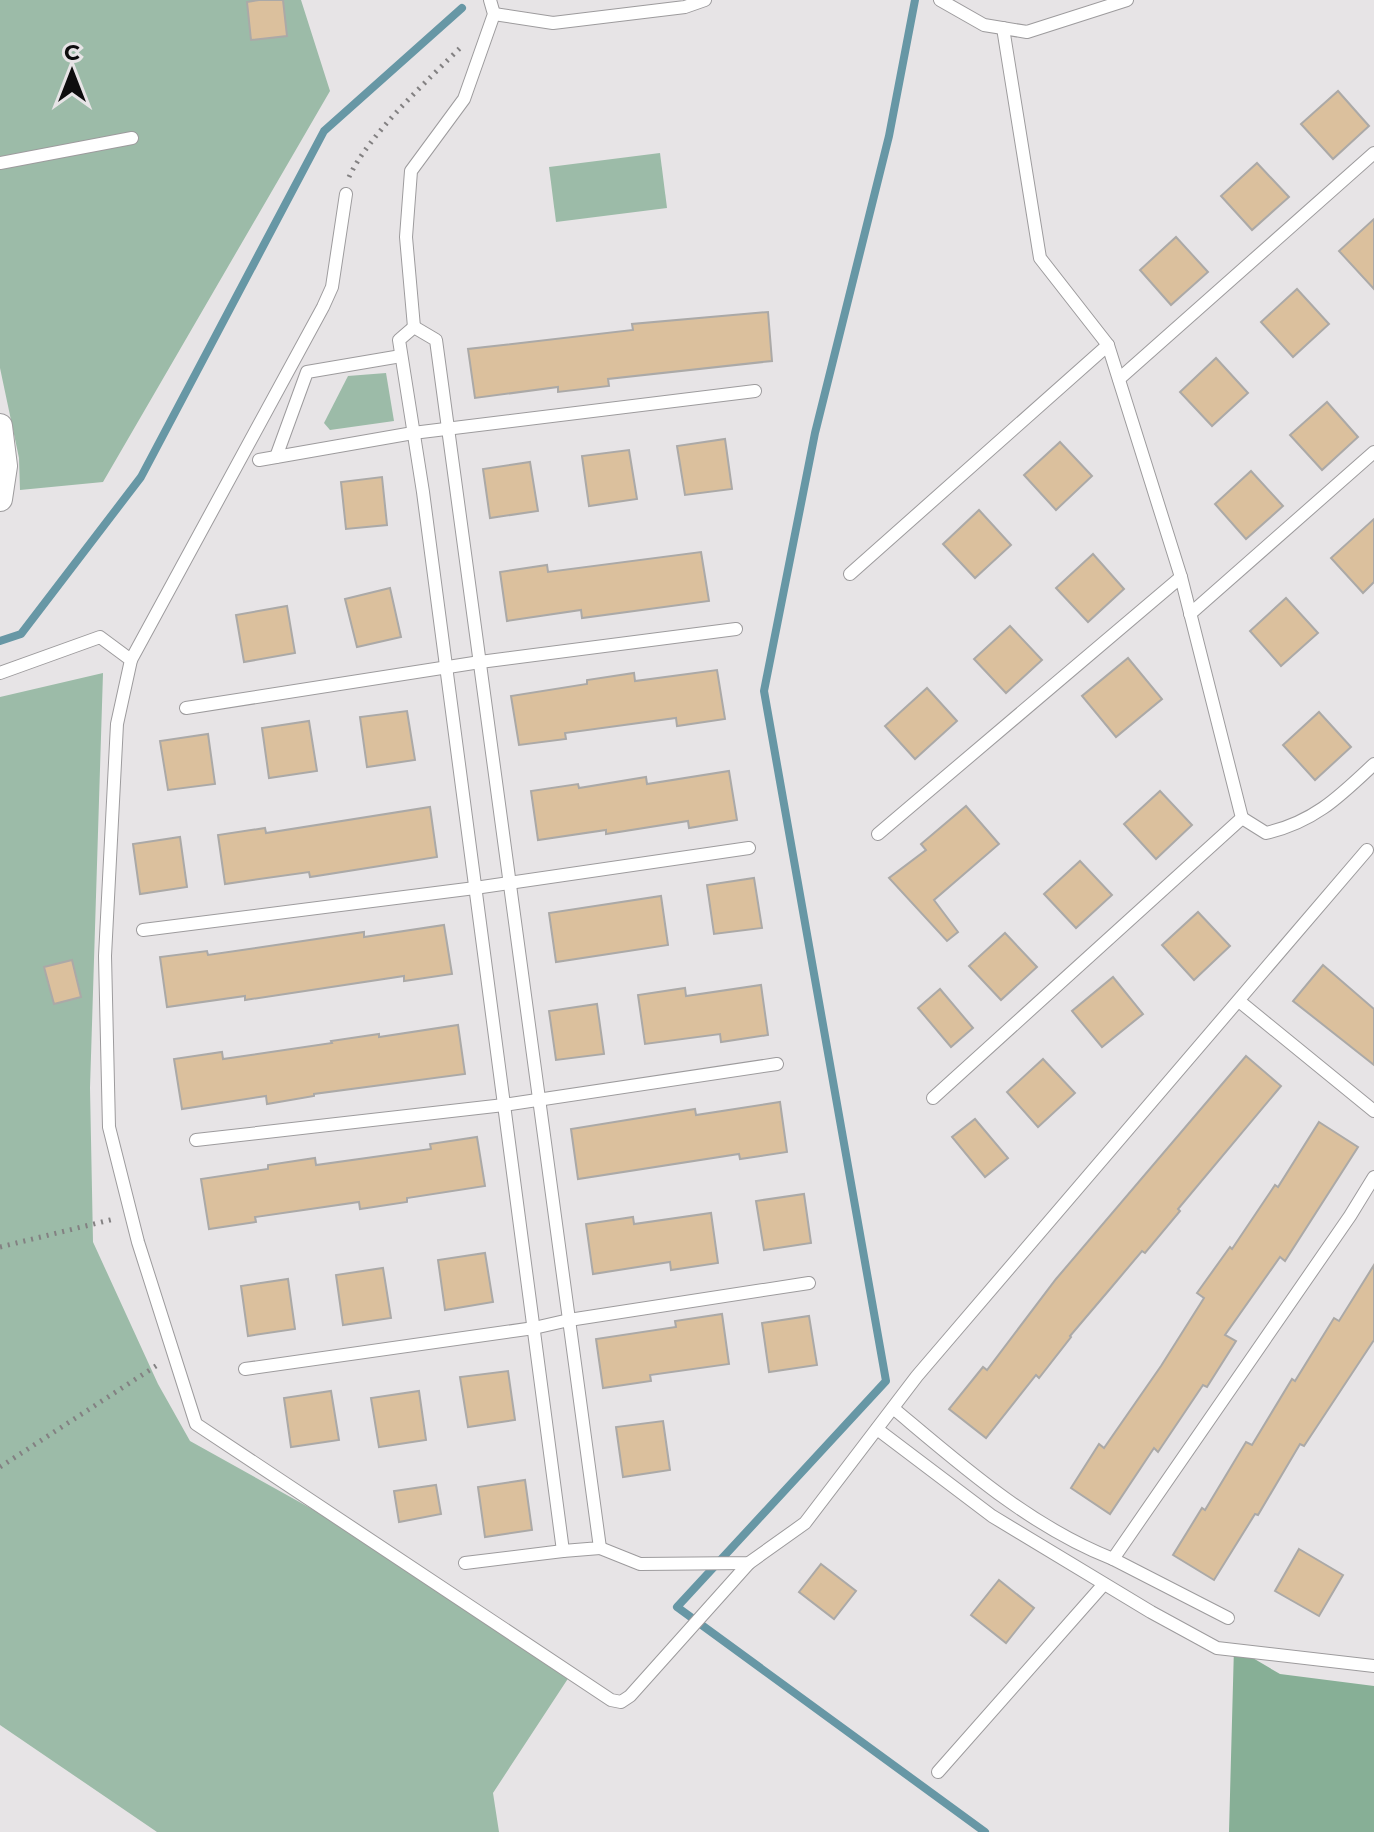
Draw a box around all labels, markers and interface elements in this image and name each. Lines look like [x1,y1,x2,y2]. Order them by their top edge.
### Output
north arrow [32,32,112,112]
text: С [64,39,80,66]

